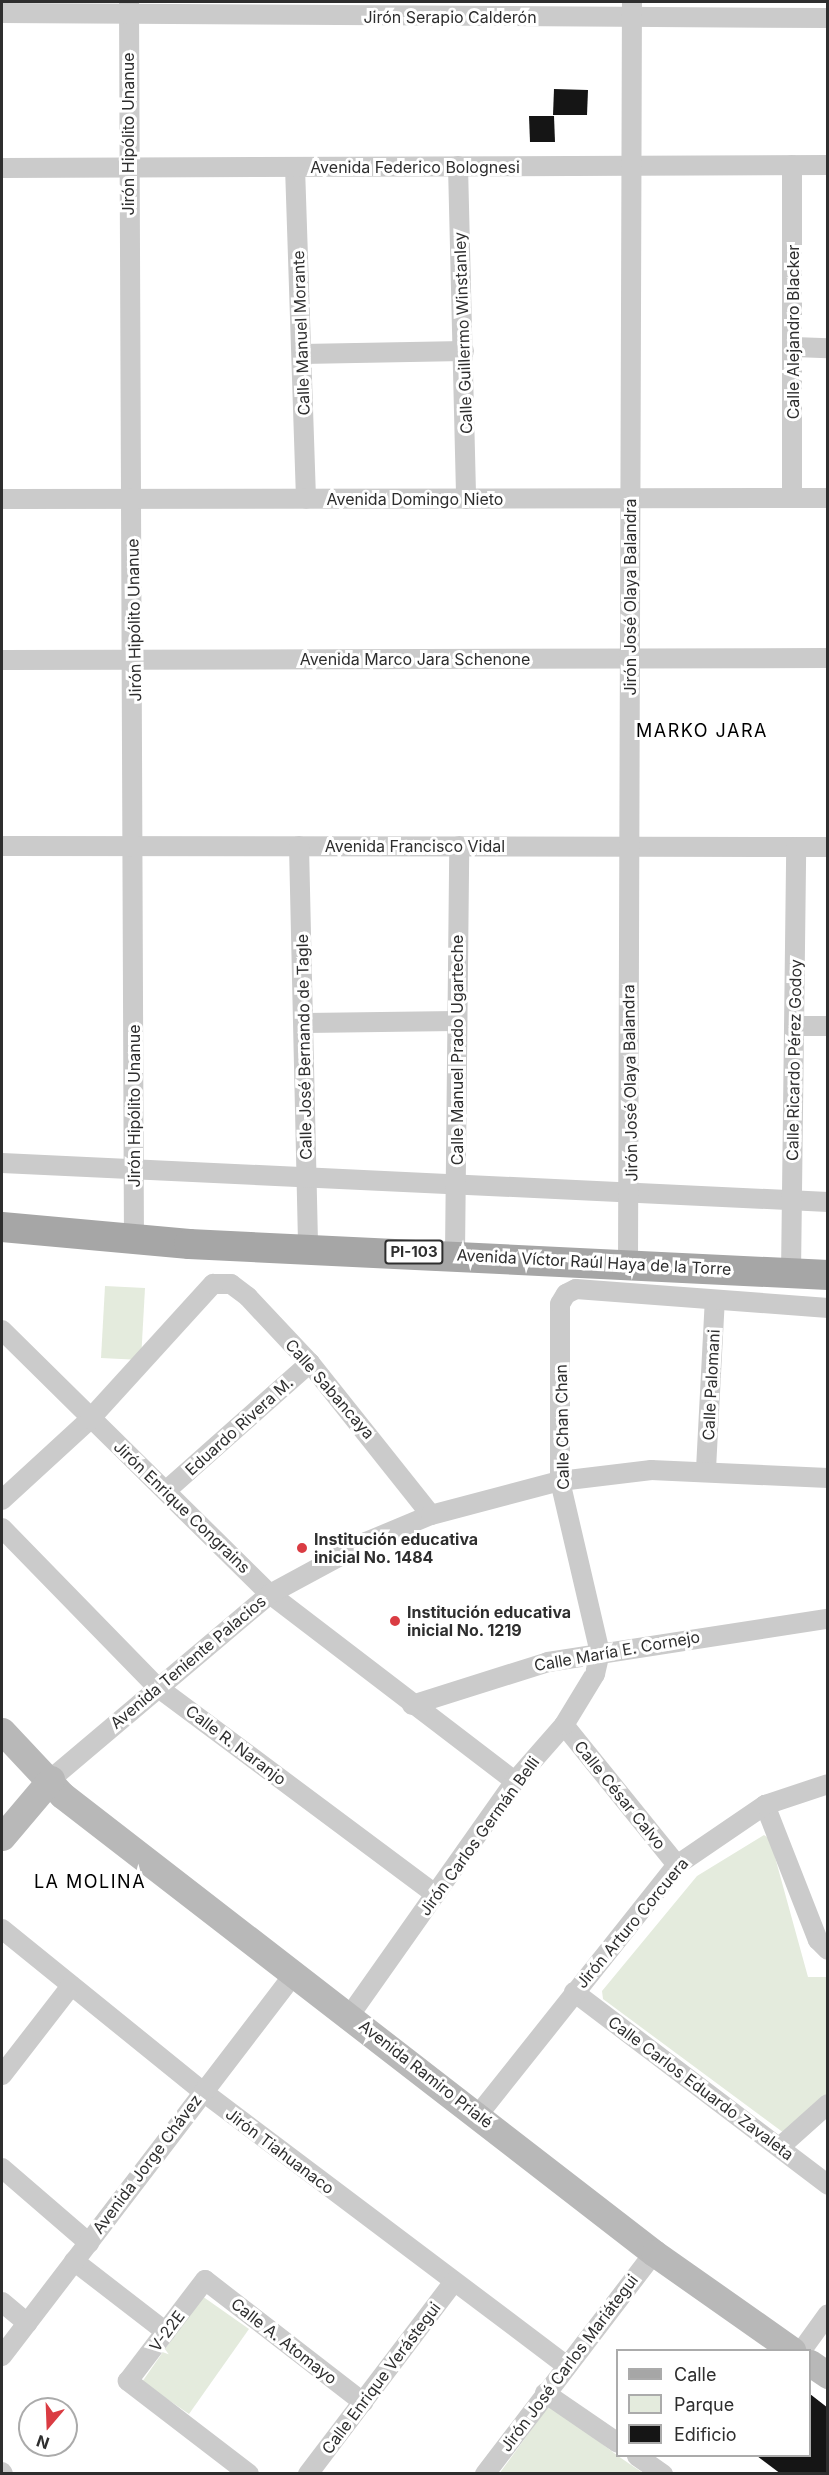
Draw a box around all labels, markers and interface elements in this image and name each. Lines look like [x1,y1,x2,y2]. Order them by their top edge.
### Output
street label: Jirón Serapio Calderón [363,7,537,27]
street label: Jirón Hipólito Unanue [118,53,138,215]
street label: Avenida Federico Bolognesi [310,157,520,177]
street label: Calle Guillermo Winstanley [450,232,476,434]
street label: Calle Alejandro Blacker [783,245,803,419]
street label: Calle Manuel Morante [289,250,313,416]
street label: Avenida Domingo Nieto [327,489,503,509]
street label: Jirón José Olaya Balandra [620,498,640,696]
street label: Jirón Hipólito Unanue [123,538,145,702]
street label: Avenida Marco Jara Schenone [300,649,530,669]
district label: MARKO JARA [636,720,768,742]
street label: Avenida Francisco Vidal [325,836,505,856]
street label: Calle José Bernando de Tagle [292,934,316,1160]
street label: Calle Manuel Prado Ugarteche [447,935,467,1165]
street label: Calle Ricardo Pérez Godoy [783,959,805,1161]
street label: Jirón José Olaya Balandra [619,984,641,1182]
street label: Jirón Hipólito Unanue [124,1025,144,1187]
road number: PI-103 [384,1240,444,1264]
street label: Avenida Víctor Raúl Haya de la Torre [456,1245,732,1279]
street label: Calle Palomani [699,1329,723,1441]
street label: Calle Sabancaya [281,1335,379,1443]
street label: Calle Chan Chan [551,1364,573,1490]
street label: Eduardo Rivera M. [181,1373,297,1479]
street label: Jirón Enrique Congrains [110,1437,254,1577]
place label: Institución educativa inicial No. 1484 [314,1529,478,1567]
marker: Institución educativa inicial No. 1484 [295,1541,309,1555]
street label: Avenida Teniente Palacios [106,1591,270,1733]
place label: Institución educativa inicial No. 1219 [407,1602,571,1640]
marker: Institución educativa inicial No. 1219 [388,1614,402,1628]
street label: Calle María E. Cornejo [533,1627,701,1675]
street label: Calle R. Naranjo [182,1701,290,1789]
street label: Calle César Calvo [570,1737,670,1853]
street label: Jirón Carlos Germán Belli [415,1753,543,1919]
street label: Jirón Arturo Corcuera [572,1854,692,1992]
district label: LA MOLINA [34,1871,146,1893]
street label: Calle Carlos Eduardo Zavaleta [604,2012,798,2164]
street label: Avenida Ramiro Prialé [355,2016,497,2132]
street label: Avenida Jorge Chávez [88,2091,206,2237]
street label: Jirón Tiahuanaco [222,2104,338,2198]
street label: Jirón José Carlos Mariátegui [496,2271,642,2455]
street label: Calle A. Atomayo [227,2294,341,2388]
street label: Calle Enrique Verástegui [318,2298,444,2458]
street label: V-22E [145,2307,189,2355]
legend [616,2349,811,2457]
text: Calle [674,2364,716,2385]
text: Parque [674,2394,734,2415]
north arrow [18,2397,78,2457]
text: Edificio [674,2424,737,2445]
text: N [34,2431,52,2454]

